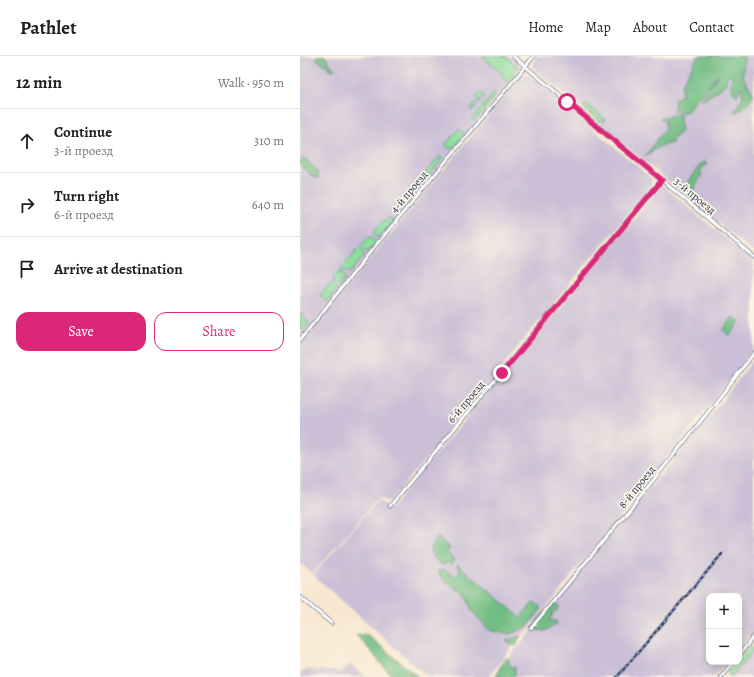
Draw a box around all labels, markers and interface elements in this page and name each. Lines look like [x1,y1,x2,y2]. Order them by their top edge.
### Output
text: Pathlet [20,15,76,41]
text: Home [528,18,563,37]
text: Map [585,18,611,37]
text: About [633,18,667,37]
text: Contact [689,18,734,37]
text: 12 min [16,71,62,94]
text: Walk · 950 m [218,74,284,91]
route start [558,93,576,111]
text: Continue [54,122,112,142]
icon: ahead [16,130,38,152]
text: 310 m [254,132,284,149]
text: 3-й проезд [54,142,113,159]
street label: 4-й проезд [387,167,431,216]
street label: 3-й проезд [671,174,719,218]
text: Turn right [54,186,119,206]
icon: right [16,194,38,216]
text: 640 m [252,196,284,213]
text: 6-й проезд [54,206,114,223]
icon: arrive [16,258,38,280]
text: Arrive at destination [54,259,183,279]
button: Save [16,312,146,351]
button: Share [154,312,284,351]
route end [493,364,511,382]
street label: 6-й проезд [444,377,488,426]
street label: 8-й проезд [615,462,659,511]
map controls [706,593,742,665]
button: + [706,593,742,629]
button: − [706,629,742,665]

